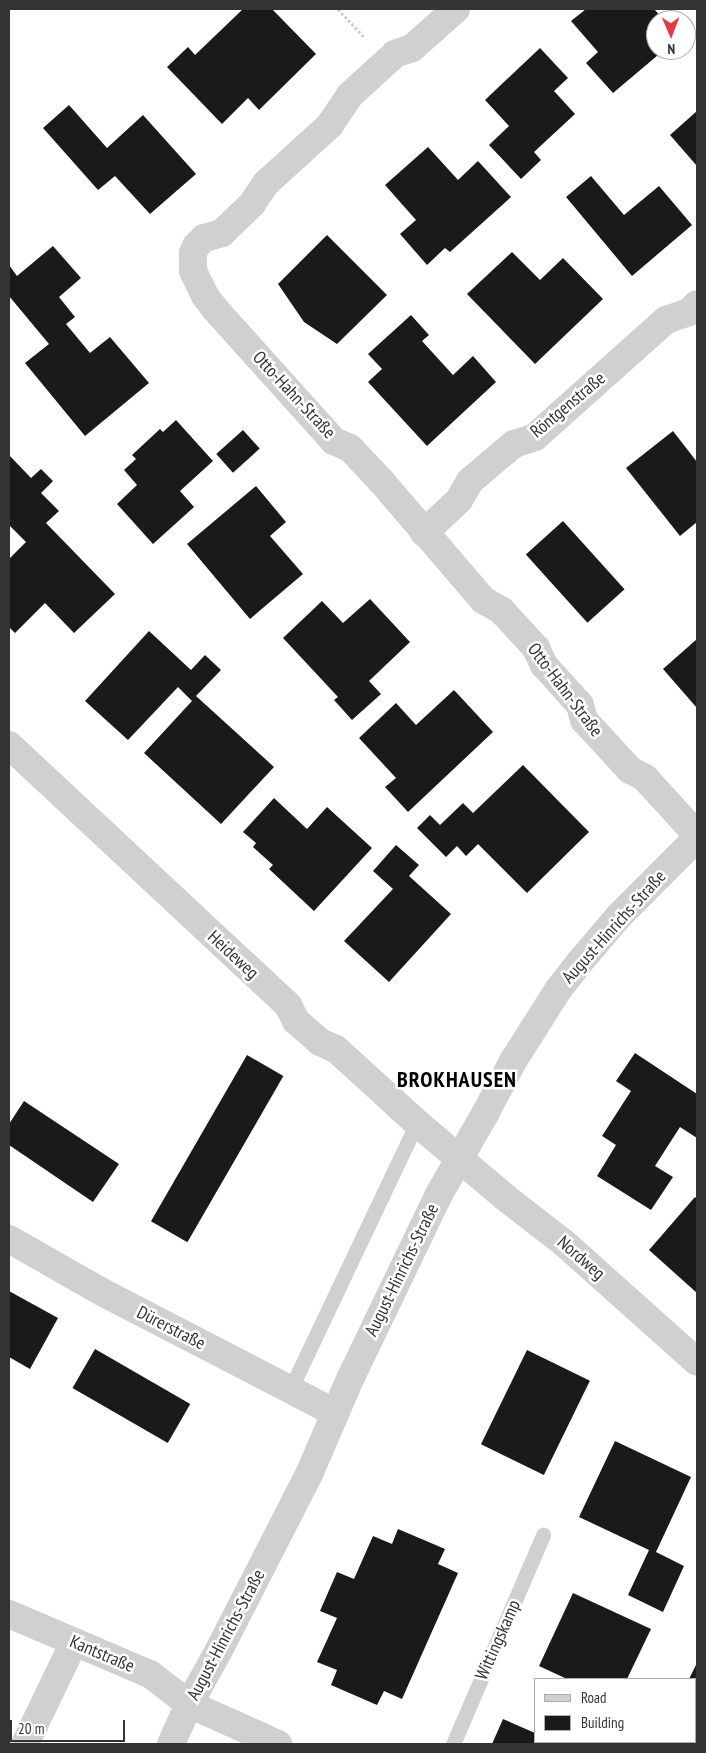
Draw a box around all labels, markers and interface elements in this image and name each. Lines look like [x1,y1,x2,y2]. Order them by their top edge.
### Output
north arrow [646,10,696,60]
text: N [667,40,675,58]
street label: Otto-Hahn-Straße [248,347,340,443]
street label: Röntgenstraße [526,368,610,442]
street label: Otto-Hahn-Straße [523,639,607,741]
street label: August-Hinrichs-Straße [558,866,670,988]
street label: Heideweg [203,926,263,984]
district label: BROKHAUSEN [396,1067,518,1093]
street label: August-Hinrichs-Straße [361,1200,443,1340]
street label: Nordweg [553,1232,609,1284]
street label: Dürerstraße [133,1302,209,1354]
street label: August-Hinrichs-Straße [182,1566,270,1704]
street label: Wittingskamp [471,1597,525,1683]
street label: Kantstraße [67,1631,137,1677]
legend [534,1678,696,1743]
text: Road [581,1688,607,1707]
scale bar [12,1710,128,1742]
text: Building [581,1713,624,1732]
text: 20 m [18,1719,44,1738]

